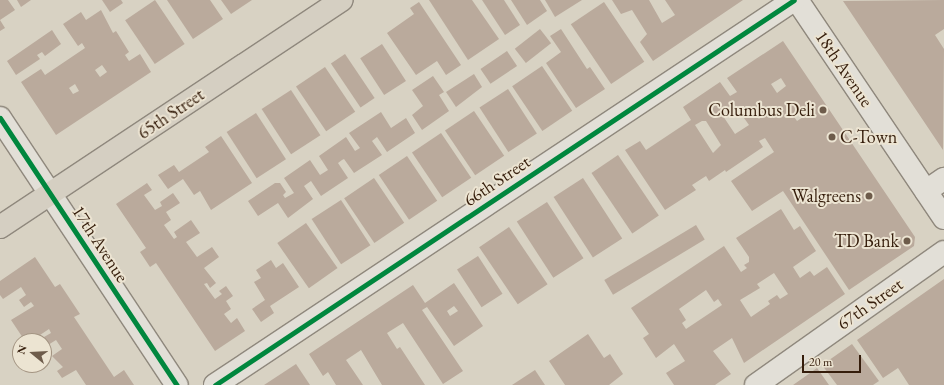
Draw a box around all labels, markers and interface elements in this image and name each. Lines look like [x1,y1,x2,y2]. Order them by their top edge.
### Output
street label: 18th Avenue [811,27,877,111]
street label: 65th Street [134,84,208,144]
place label: Columbus Deli [708,99,815,121]
marker: Columbus Deli [818,105,828,115]
place label: C-Town [840,126,897,148]
marker: C-Town [827,132,837,142]
street label: 66th Street [460,151,534,211]
place label: Walgreens [792,185,861,207]
marker: Walgreens [864,191,874,201]
street label: 17th Avenue [67,201,133,287]
place label: TD Bank [834,230,899,252]
marker: TD Bank [902,236,912,246]
street label: 67th Street [833,274,907,334]
north arrow [12,333,52,373]
text: N [14,343,30,356]
scale bar [804,347,863,373]
text: 20 m [809,354,832,370]

